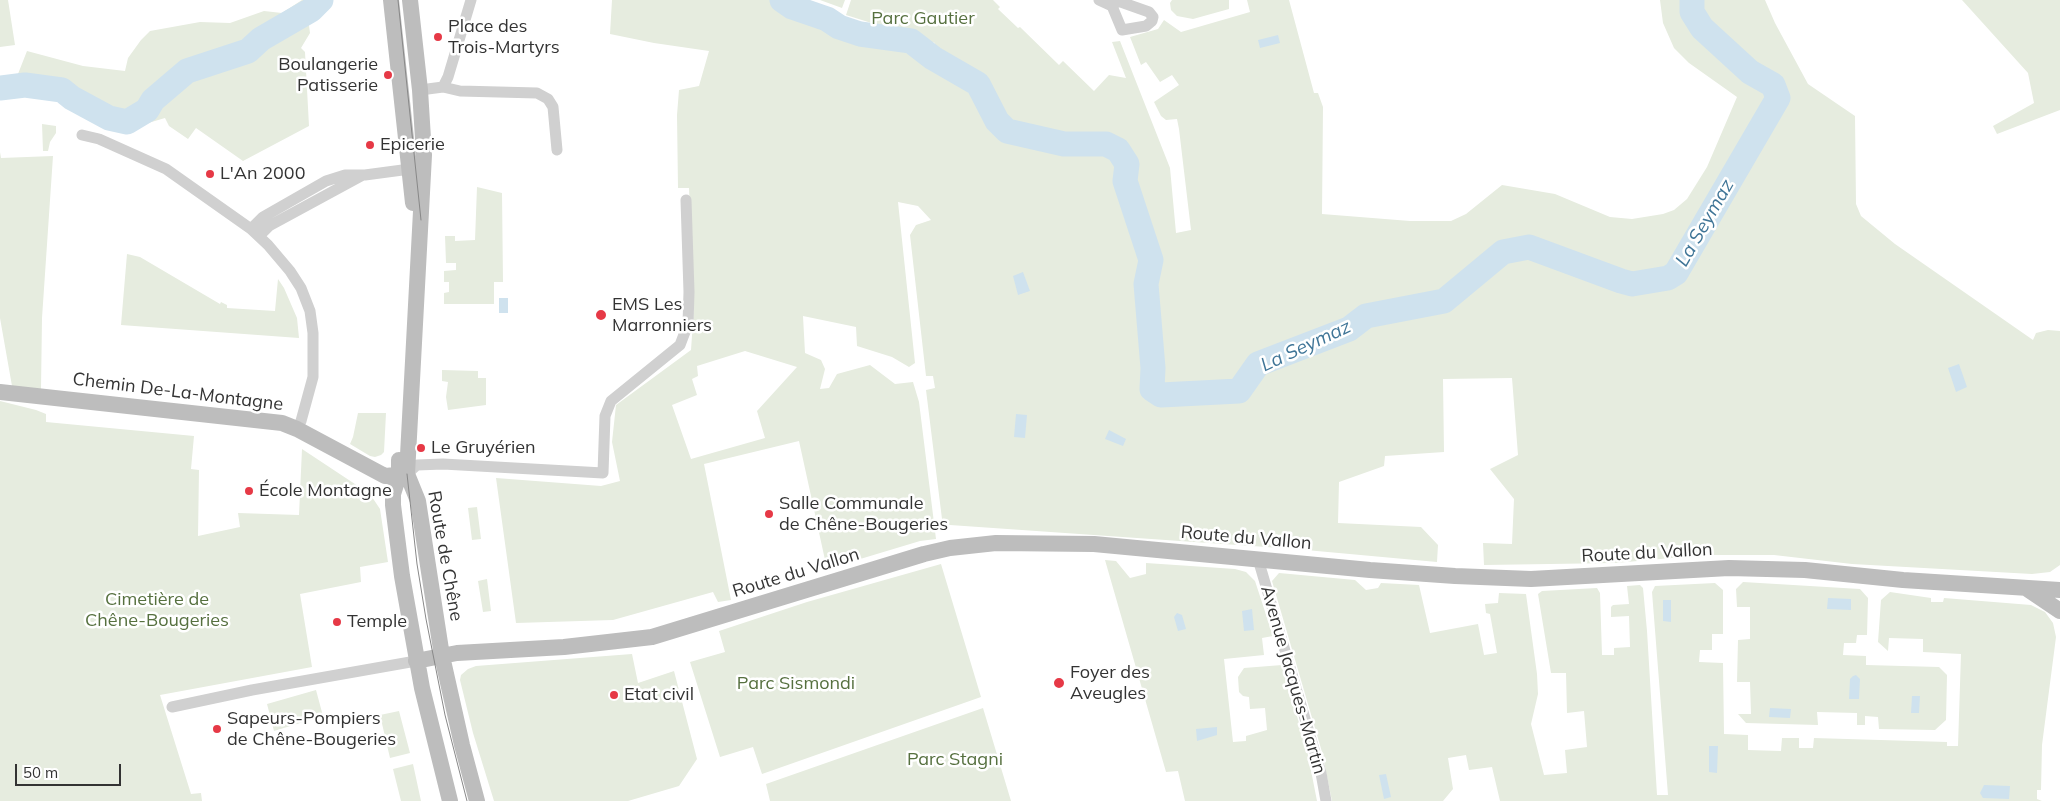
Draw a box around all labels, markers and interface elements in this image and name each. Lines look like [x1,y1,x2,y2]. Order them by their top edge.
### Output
park label: Parc Gautier [871,8,975,30]
place label: Place des Trois-Martyrs [448,16,560,58]
marker: Place des Trois-Martyrs [432,31,444,43]
place label: Boulangerie Patisserie [278,54,378,96]
marker: Boulangerie Patisserie [382,69,394,81]
place label: Epicerie [380,134,445,156]
marker: Epicerie [364,139,376,151]
place label: L'An 2000 [220,163,305,185]
marker: L'An 2000 [204,168,216,180]
water label: La Seymaz [1671,175,1739,271]
place label: EMS Les Marronniers [612,294,712,336]
marker: EMS Les Marronniers [594,308,608,322]
water label: La Seymaz [1257,315,1355,377]
street label: Chemin De-La-Montagne [71,368,285,416]
place label: Le Gruyérien [431,437,536,459]
marker: Le Gruyérien [415,442,427,454]
place label: École Montagne [259,480,392,502]
marker: École Montagne [243,485,255,497]
street label: Route de Chêne [423,489,467,623]
place label: Salle Communale de Chêne-Bougeries [779,493,948,536]
marker: Salle Communale de Chêne-Bougeries [763,508,775,520]
street label: Route du Vallon [1180,522,1312,554]
street label: Route du Vallon [1581,539,1713,567]
street label: Route du Vallon [730,543,862,603]
street label: Avenue Jacques-Martin [1256,583,1330,777]
park label: Cimetière de Chêne-Bougeries [85,589,229,632]
place label: Temple [347,611,407,633]
marker: Temple [331,616,343,628]
place label: Foyer des Aveugles [1070,662,1150,704]
park label: Parc Sismondi [737,673,855,695]
marker: Foyer des Aveugles [1052,676,1066,690]
place label: Etat civil [624,684,694,706]
marker: Etat civil [608,689,620,701]
place label: Sapeurs-Pompiers de Chêne-Bougeries [227,708,396,751]
marker: Sapeurs-Pompiers de Chêne-Bougeries [211,723,223,735]
park label: Parc Stagni [907,749,1003,771]
scale bar [18,754,124,786]
text: 50 m [23,763,58,782]

